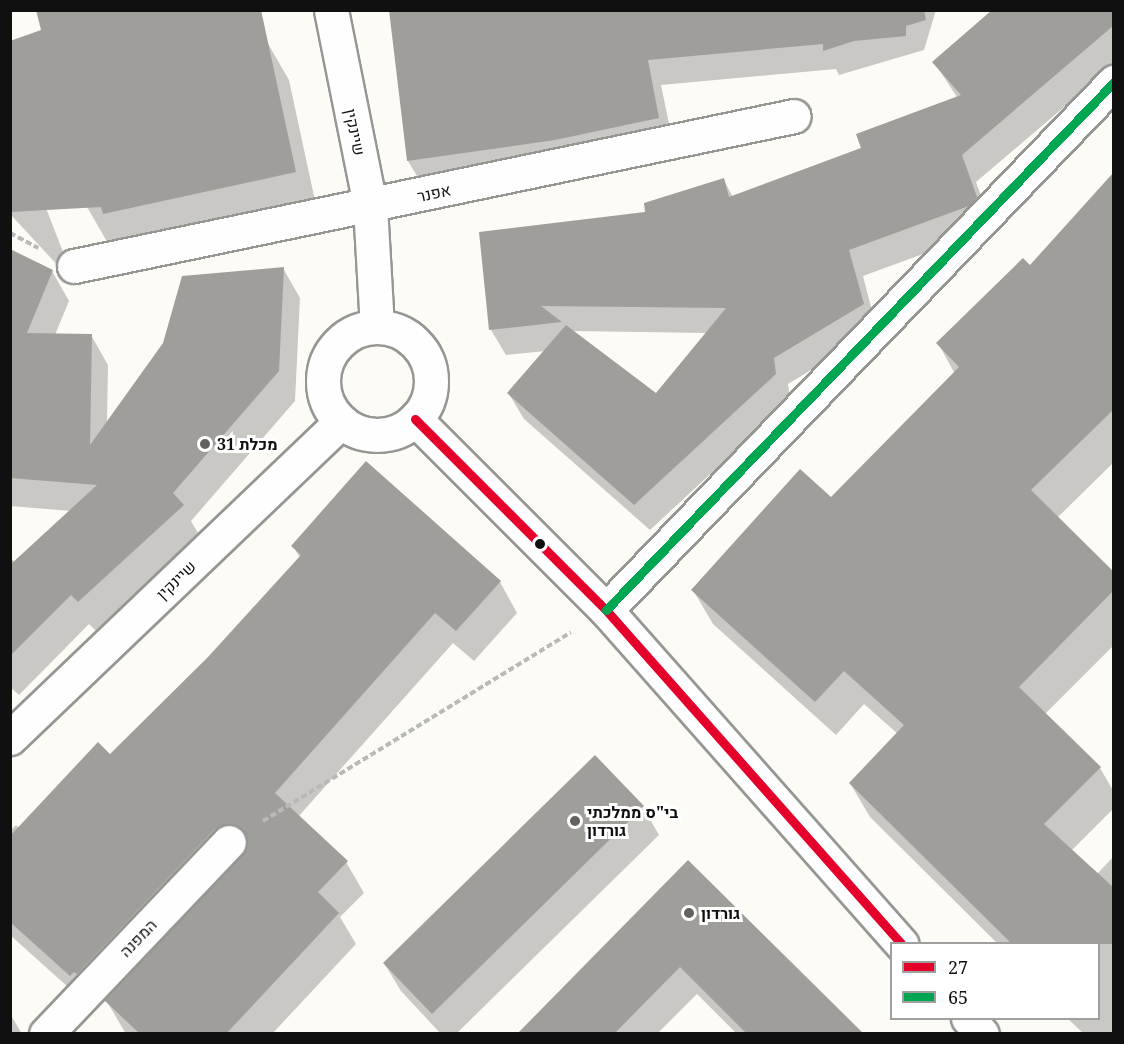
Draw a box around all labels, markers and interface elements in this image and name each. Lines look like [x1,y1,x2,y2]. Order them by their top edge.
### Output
street label: שיינקין [341,107,369,157]
street label: אפנר [415,180,453,206]
place label: מכלת 31 [217,434,278,454]
marker: מכלת 31 [198,437,212,451]
unlabelled marker [534,538,546,550]
street label: שיינקין [152,557,200,603]
place label: בי"ס ממלכתי גורדון [587,802,678,840]
marker: בי"ס ממלכתי גורדון [568,814,582,828]
place label: גורדון [701,903,740,923]
marker: גורדון [682,906,696,920]
street label: המפנה [116,915,160,961]
legend [890,942,1100,1020]
text: 27 [948,955,968,979]
text: 65 [948,985,968,1009]

